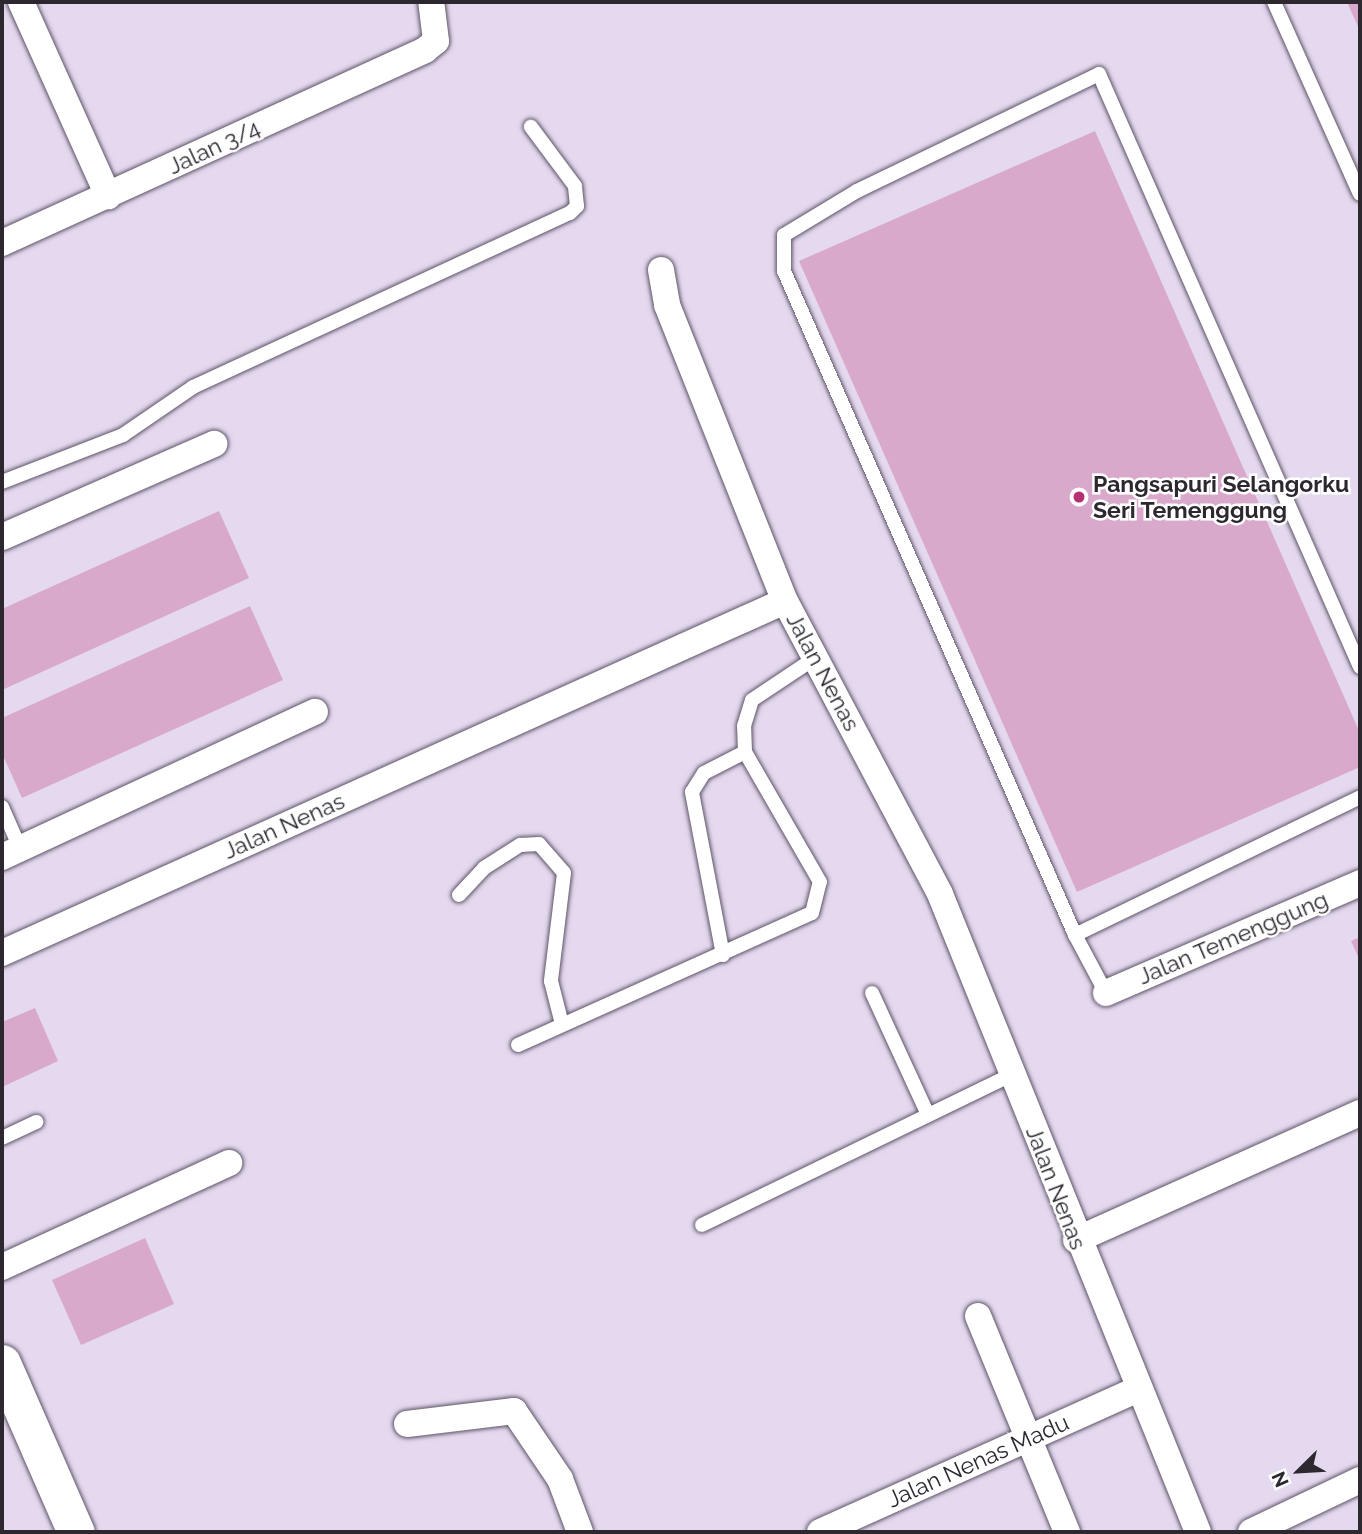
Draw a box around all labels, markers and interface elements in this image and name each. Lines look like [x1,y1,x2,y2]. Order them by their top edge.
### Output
street label: Jalan 3/4 [164,114,264,180]
place label: Pangsapuri Selangorku Seri Temenggung [1093,470,1349,524]
marker: Pangsapuri Selangorku Seri Temenggung [1071,489,1087,505]
street label: Jalan Nenas [780,608,866,736]
street label: Jalan Nenas [219,787,349,865]
street label: Jalan Temenggung [1134,885,1332,991]
street label: Jalan Nenas [1020,1123,1092,1253]
street label: Jalan Nenas Madu [883,1409,1073,1513]
north arrow [1264,1436,1334,1506]
text: N [1267,1468,1293,1491]

